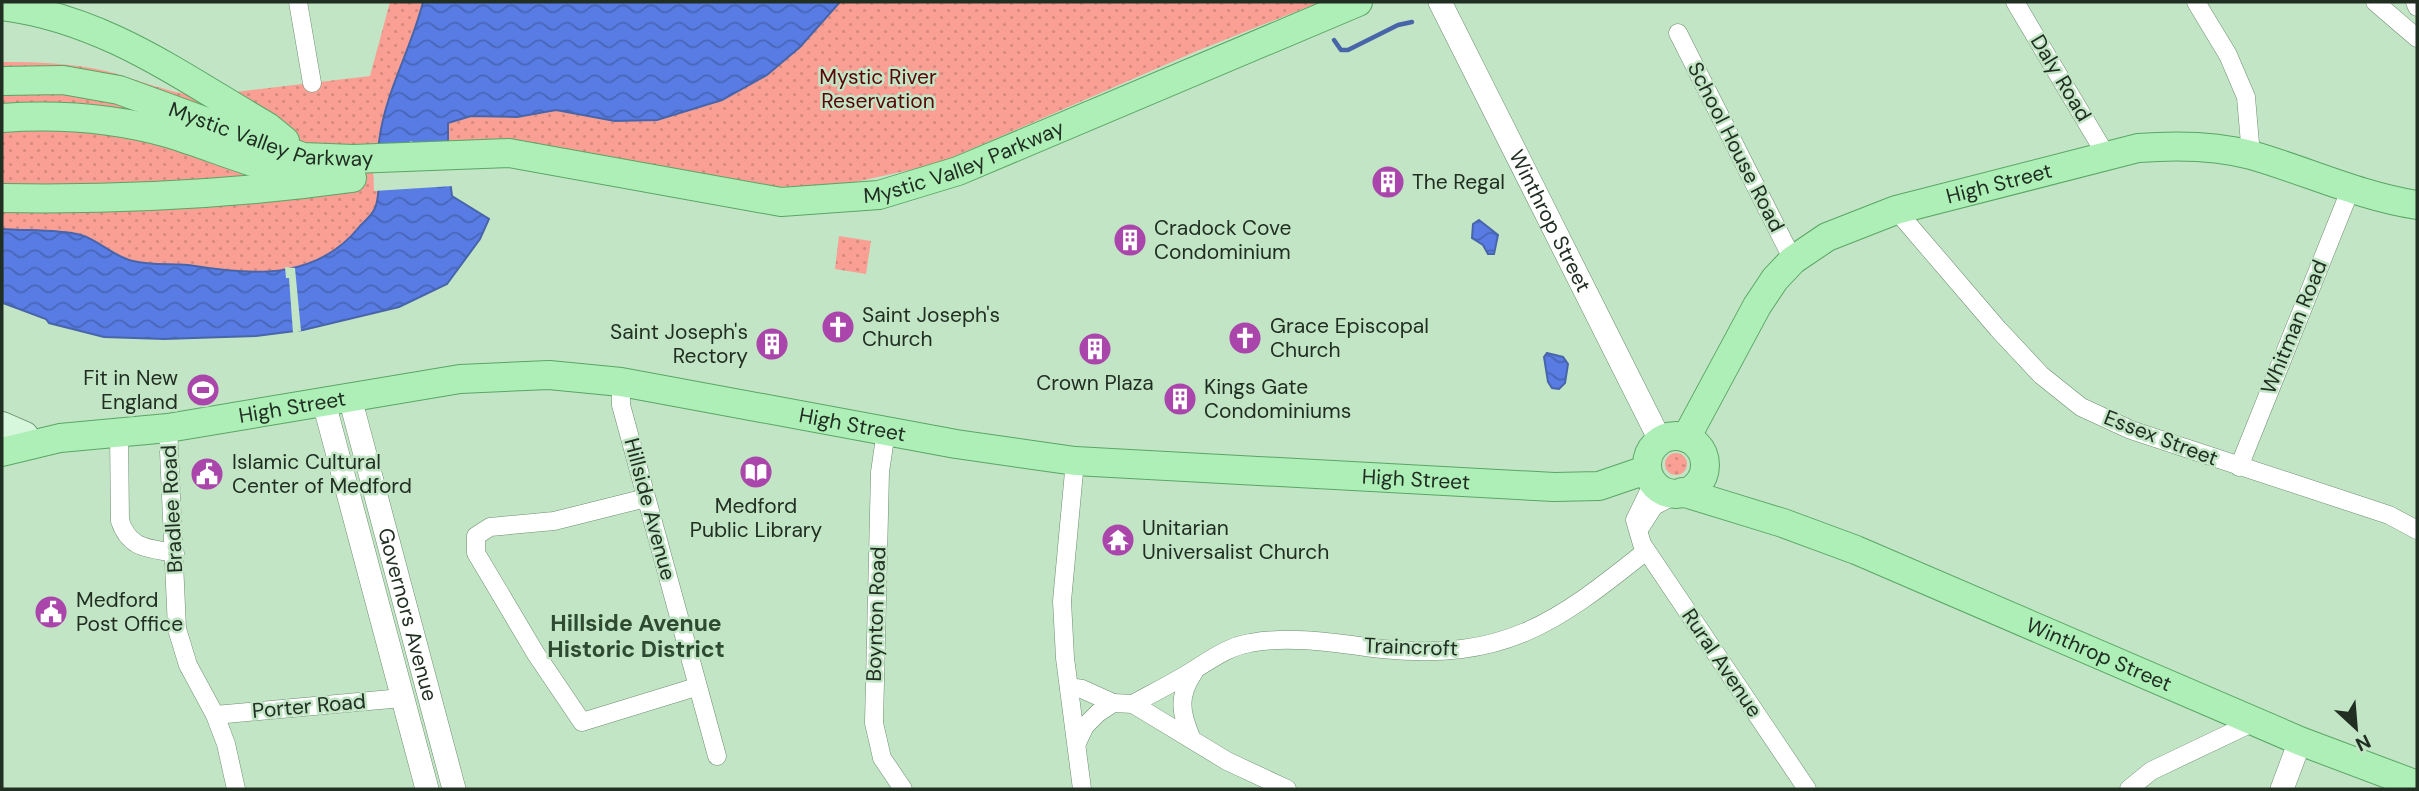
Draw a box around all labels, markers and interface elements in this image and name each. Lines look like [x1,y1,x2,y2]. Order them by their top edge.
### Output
street label: Daly Road [2024,29,2098,127]
street label: School House Road [1681,57,1791,237]
park label: Mystic River Reservation [819,63,937,115]
street label: Mystic Valley Parkway [165,95,374,173]
street label: Mystic Valley Parkway [862,114,1069,210]
street label: Winthrop Street [1502,145,1597,297]
street label: High Street [1943,157,2055,211]
building icon: The Regal [1369,163,1407,201]
place label: The Regal [1412,168,1505,196]
place label: Cradock Cove Condominium [1154,214,1292,266]
building icon: Cradock Cove Condominium [1111,221,1149,259]
street label: Whitman Road [2254,256,2334,398]
place label: Saint Joseph's Church [862,301,1000,353]
church icon: Saint Joseph's Church [819,308,857,346]
place label: Grace Episcopal Church [1270,312,1429,364]
place label: Saint Joseph's Rectory [610,318,748,370]
church icon: Grace Episcopal Church [1226,319,1264,357]
building icon: Saint Joseph's Rectory [753,325,791,363]
building icon: Crown Plaza [1076,330,1114,368]
place label: Fit in New England [83,364,178,416]
place label: Crown Plaza [1036,369,1154,397]
sports icon: Fit in New England [184,371,222,409]
place label: Kings Gate Condominiums [1204,373,1351,425]
building icon: Kings Gate Condominiums [1161,380,1199,418]
street label: High Street [236,384,348,430]
street label: High Street [797,401,908,448]
street label: Essex Street [2100,403,2222,473]
street label: Hillside Avenue [618,435,682,583]
street label: Bradlee Road [155,444,189,574]
place label: Islamic Cultural Center of Medford [232,448,412,500]
library icon: Medford Public Library [737,453,775,491]
public building icon: Islamic Cultural Center of Medford [188,455,226,493]
street label: High Street [1361,463,1471,496]
place label: Medford Public Library [690,492,823,544]
place label: Unitarian Universalist Church [1142,514,1329,566]
temple icon: Unitarian Universalist Church [1099,521,1137,559]
street label: Governors Avenue [371,525,444,704]
street label: Boynton Road [860,546,892,682]
place label: Medford Post Office [76,586,183,638]
public building icon: Medford Post Office [32,593,70,631]
street label: Rural Avenue [1675,603,1769,723]
district label: Hillside Avenue Historic District [547,608,725,664]
street label: Winthrop Street [2022,611,2176,698]
street label: Traincroft [1363,631,1459,663]
street label: Porter Road [251,687,367,725]
north arrow [2321,693,2391,763]
text: N [2352,729,2375,757]

